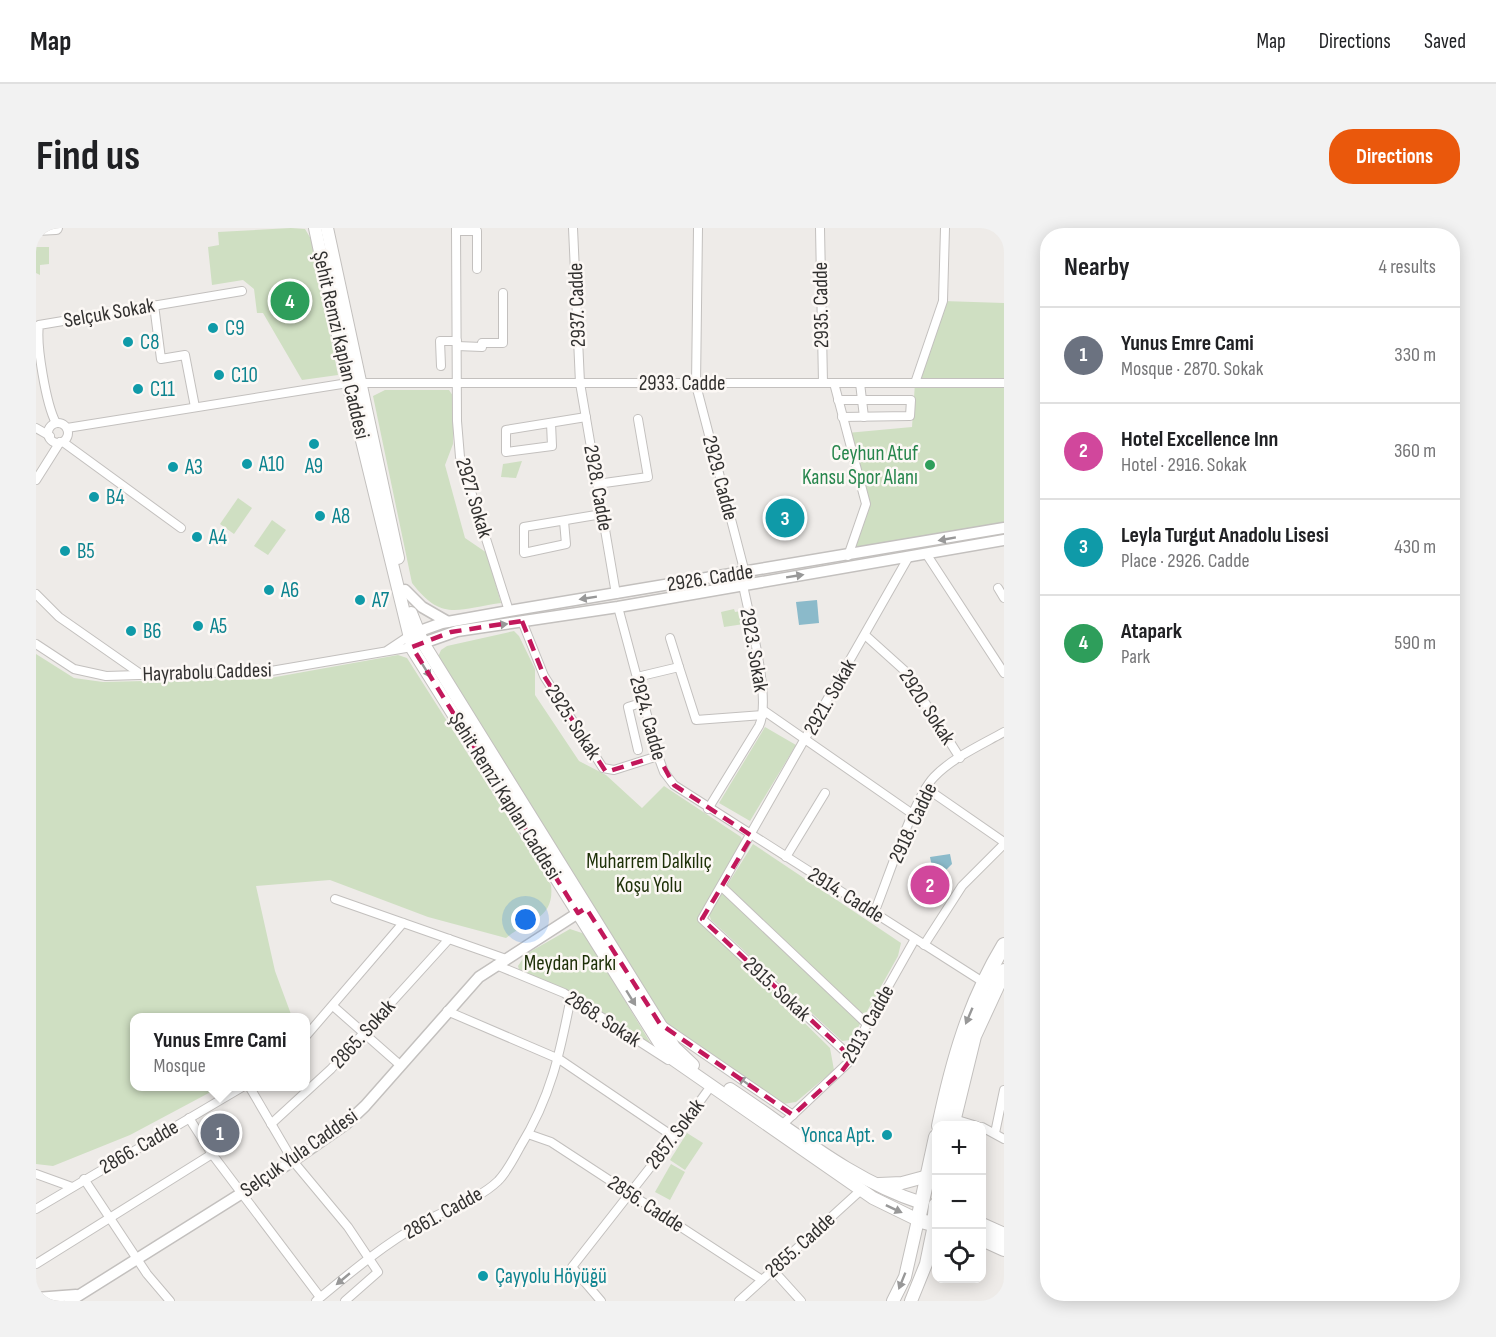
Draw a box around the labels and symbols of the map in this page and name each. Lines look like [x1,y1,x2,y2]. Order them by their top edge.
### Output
street label: Şehit Remzi Kaplan Caddesi [307,249,375,441]
street label: 2937. Cadde [563,262,591,348]
street label: 2935. Cadde [808,262,834,348]
pin: 4 [270,278,310,324]
street label: Selçuk Sokak [62,293,156,333]
place label: C9 [225,316,245,341]
marker: C9 [206,321,220,335]
place label: C8 [140,330,159,355]
marker: C8 [121,335,135,349]
place label: C10 [231,363,258,388]
marker: C10 [212,368,226,382]
street label: 2933. Cadde [639,371,725,396]
place label: C11 [150,377,176,402]
marker: C11 [131,382,145,396]
street label: 2929. Cadde [697,433,743,523]
marker: A9 [307,437,321,451]
place label: Ceyhun Atuf Kansu Spor Alanı [802,441,919,490]
street label: 2928. Cadde [578,443,618,533]
place label: A10 [258,452,285,477]
place label: A9 [304,454,323,479]
place label: A3 [184,455,203,480]
street label: 2927. Sokak [450,455,498,541]
marker: A10 [240,457,254,471]
marker: Ceyhun Atuf Kansu Spor Alanı [923,458,937,472]
marker: A3 [166,460,180,474]
place label: B4 [106,485,125,510]
marker: B4 [87,490,101,504]
pin: 3 [766,496,804,540]
place label: A8 [331,504,350,529]
marker: A8 [313,509,327,523]
place label: A4 [208,525,227,550]
marker: A4 [190,530,204,544]
one-way arrow [937,535,956,544]
place label: B5 [77,539,95,564]
marker: B5 [58,544,72,558]
street label: 2926. Cadde [665,559,755,597]
one-way arrow [786,572,805,581]
place label: A6 [280,578,299,603]
marker: A6 [262,583,276,597]
place label: A7 [371,588,390,613]
marker: A7 [353,593,367,607]
one-way arrow [579,594,598,603]
street label: 2923. Sokak [734,606,774,694]
place label: A5 [209,614,227,639]
place label: B6 [143,619,162,644]
marker: A5 [191,619,205,633]
one-way arrow [490,620,509,629]
marker: B6 [124,624,138,638]
street label: 2921. Sokak [798,654,862,740]
street label: Hayrabolu Caddesi [142,657,272,687]
one-way arrow [421,662,432,679]
street label: 2920. Sokak [894,665,960,749]
street label: 2924. Cadde [624,673,672,763]
street label: 2925. Sokak [540,680,606,764]
street label: Şehit Remzi Kaplan Caddesi [444,708,566,884]
street label: 2918. Cadde [884,779,942,867]
park label: Muharrem Dalkılıç Koşu Yolu [586,849,712,898]
street label: 2914. Cadde [803,862,889,928]
pin: 2 [910,862,950,908]
your location [511,905,540,934]
park label: Meydan Parkı [524,951,616,976]
street label: 2915. Sokak [738,952,816,1026]
street label: 2913. Cadde [836,981,900,1067]
street label: 2868. Sokak [560,985,646,1053]
one-way arrow [626,990,637,1006]
street label: 2865. Sokak [325,994,401,1074]
one-way arrow [964,1007,973,1025]
one-way arrow [737,1077,753,1088]
street label: 2857. Sokak [640,1094,710,1174]
street label: Selçuk Yula Caddesi [236,1103,362,1203]
pin: 1 [200,1110,240,1156]
street label: 2866. Cadde [95,1114,183,1180]
place label: Yonca Apt. [801,1123,875,1148]
marker: Yonca Apt. [880,1128,894,1142]
street label: 2856. Cadde [603,1170,689,1238]
street label: 2861. Cadde [399,1181,487,1245]
one-way arrow [886,1204,903,1213]
street label: 2855. Cadde [760,1207,840,1283]
place label: Çayyolu Höyüğü [495,1264,607,1289]
marker: Çayyolu Höyüğü [476,1269,490,1283]
one-way arrow [335,1272,350,1284]
one-way arrow [897,1273,907,1291]

